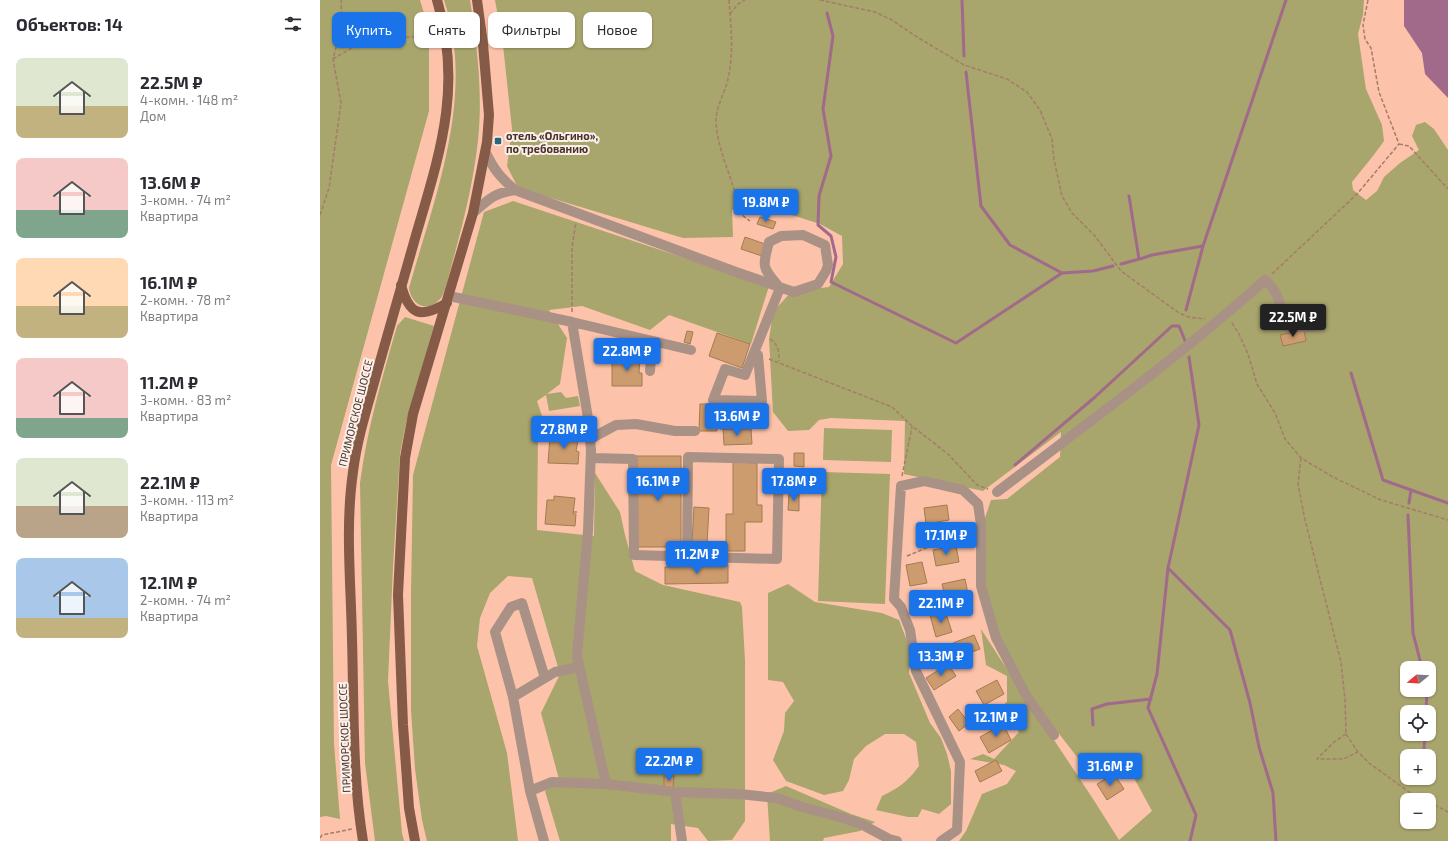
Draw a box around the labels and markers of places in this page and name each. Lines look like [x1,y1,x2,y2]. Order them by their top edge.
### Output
place label: отель «Ольгино», по требованию [506,129,598,155]
marker: отель «Ольгино», по требованию [493,136,503,146]
pin: 19.8M ₽ [729,189,803,223]
pin: 22.5M ₽ [1256,304,1330,338]
pin: 22.8M ₽ [590,338,664,372]
pin: 13.6M ₽ [700,403,774,437]
pin: 27.8M ₽ [527,416,601,450]
pin: 16.1M ₽ [621,468,695,502]
pin: 17.8M ₽ [757,468,831,502]
pin: 17.1M ₽ [909,522,983,556]
pin: 11.2M ₽ [660,541,734,575]
pin: 22.1M ₽ [904,590,978,624]
pin: 13.3M ₽ [904,643,978,677]
pin: 12.1M ₽ [959,704,1033,738]
pin: 22.2M ₽ [632,748,706,782]
pin: 31.6M ₽ [1073,753,1147,787]

